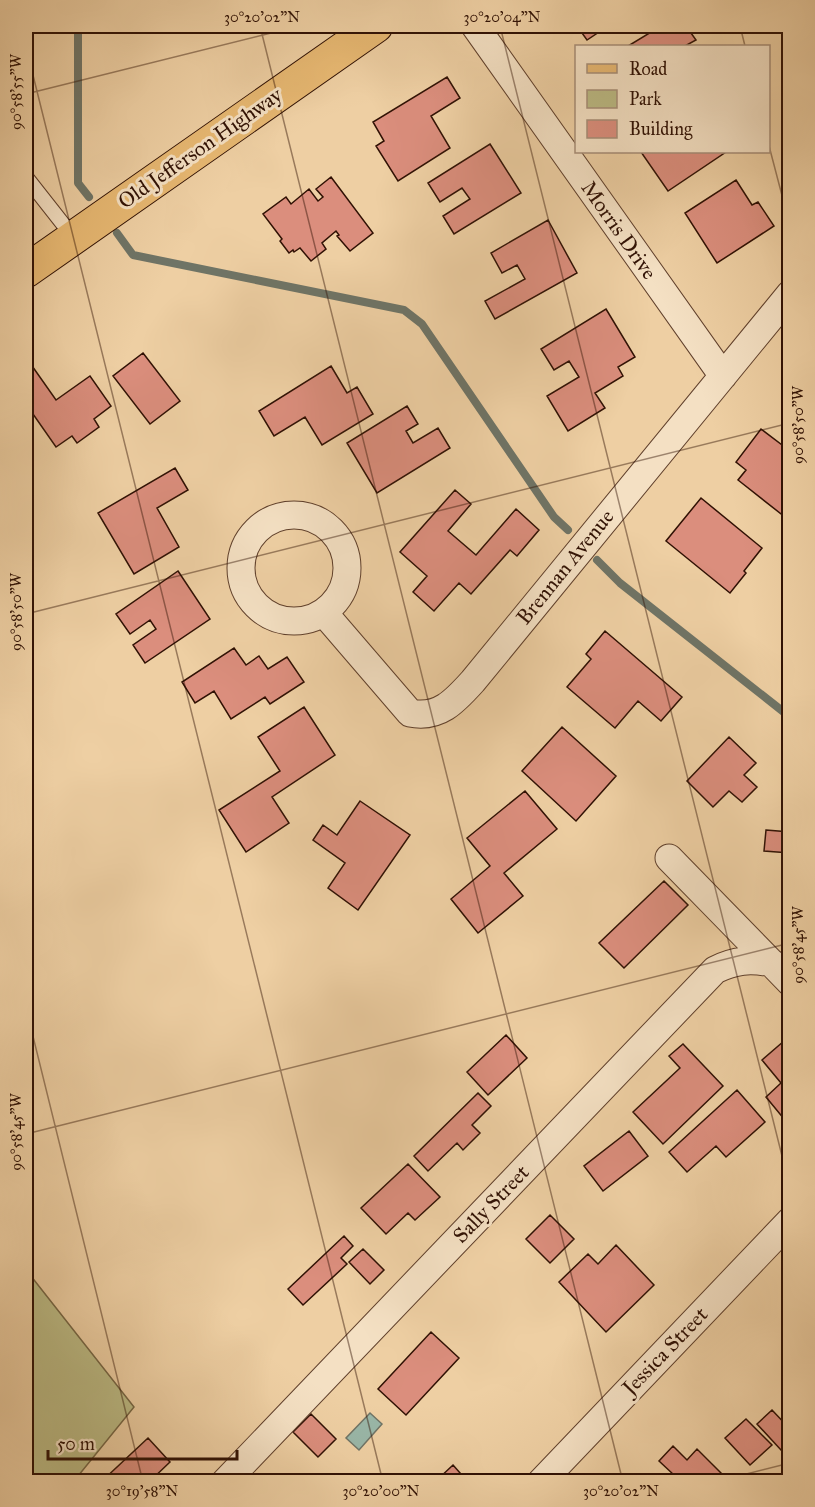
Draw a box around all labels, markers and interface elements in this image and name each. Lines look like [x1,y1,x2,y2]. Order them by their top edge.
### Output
text: 30°20'02"N [224,8,300,26]
text: 30°20'04"N [464,8,541,26]
legend [575,45,770,153]
text: 90°58'55"W [7,53,25,130]
text: Road [629,58,667,80]
street label: Old Jefferson Highway [113,81,288,214]
text: Park [629,88,662,110]
text: Building [629,118,693,141]
street label: Morris Drive [576,176,663,284]
text: 90°58'50"W [789,385,807,464]
street label: Brennan Avenue [511,504,620,630]
text: 90°58'50"W [7,572,25,651]
text: 90°58'45"W [789,906,807,984]
text: 90°58'45"W [7,1093,25,1171]
street label: Sally Street [447,1159,535,1248]
street label: Jessica Street [615,1301,714,1402]
scale bar [48,1423,237,1461]
text: 50 m [57,1433,95,1455]
text: 30°19'58"N [106,1482,178,1500]
text: 30°20'00"N [342,1482,420,1500]
text: 30°20'02"N [583,1482,659,1500]

